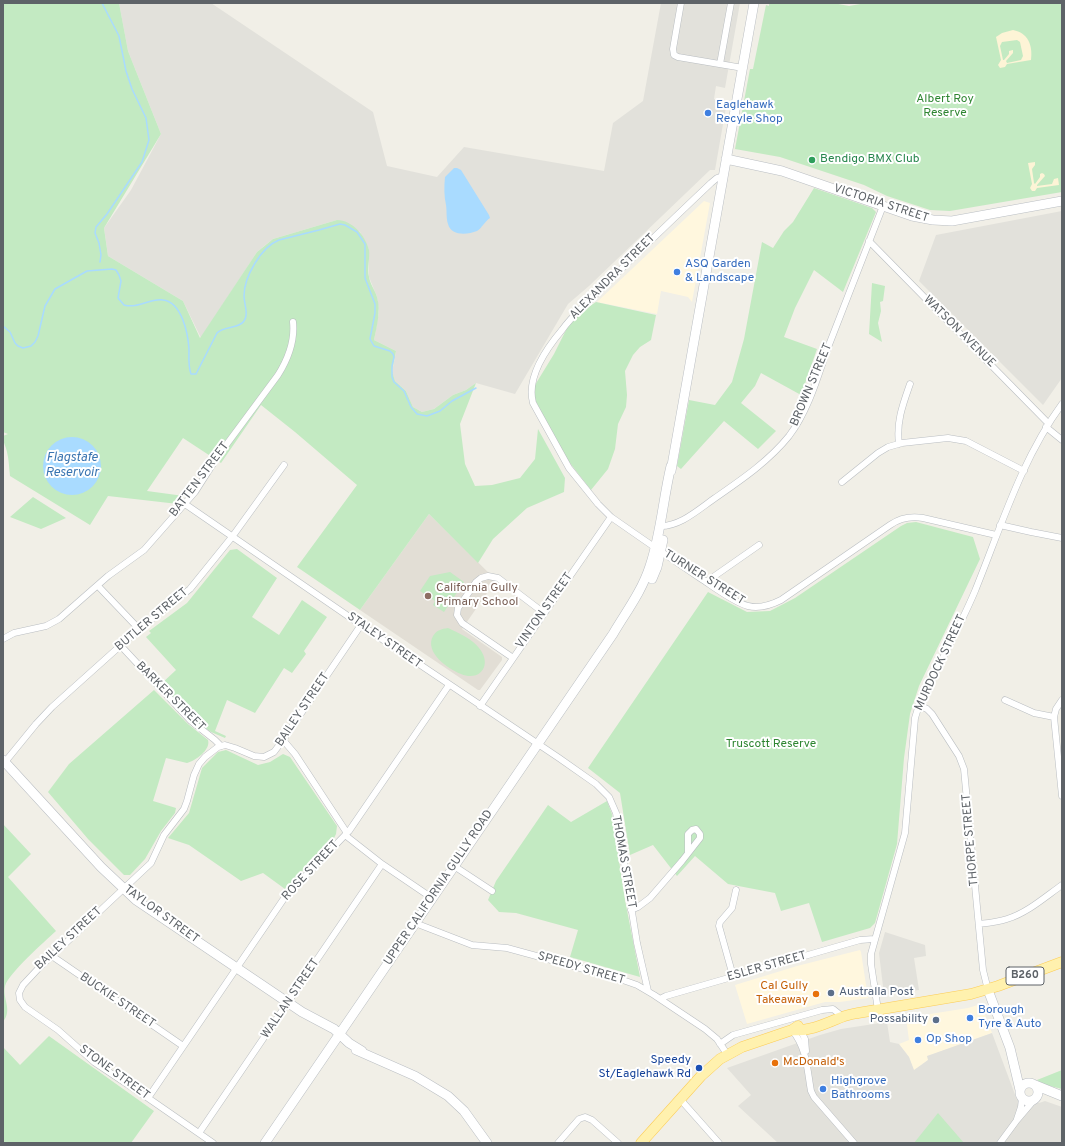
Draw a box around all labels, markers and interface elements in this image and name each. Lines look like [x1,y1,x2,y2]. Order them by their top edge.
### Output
park label: Albert Roy Reserve [916,93,974,121]
place label: Eaglehawk Recyle Shop [716,99,783,127]
marker: Eaglehawk Recyle Shop [703,108,713,118]
place label: Bendigo BMX Club [820,153,919,167]
marker: Bendigo BMX Club [807,155,817,165]
street label: VICTORIA STREET [832,182,930,226]
street label: ALEXANDRA STREET [567,231,659,323]
place label: ASQ Garden & Landscape [685,258,754,286]
marker: ASQ Garden & Landscape [672,267,682,277]
street label: WATSON AVENUE [920,293,998,371]
street label: BROWN STREET [788,341,836,429]
street label: BATTEN STREET [167,440,233,520]
water label: Flagstafe Reservoir [45,450,99,481]
street label: TURNER STREET [661,547,747,609]
street label: VINTON STREET [514,570,576,652]
place label: California Gully Primary School [436,582,518,610]
street label: BUTLER STREET [113,585,191,655]
marker: California Gully Primary School [423,591,433,601]
street label: STALEY STREET [344,610,424,672]
street label: MURDOCK STREET [912,613,970,713]
street label: BARKER STREET [132,659,208,735]
street label: BAILEY STREET [273,670,333,750]
park label: Truscott Reserve [726,738,816,752]
street label: THORPE STREET [960,793,982,887]
street label: UPPER CALIFORNIA GULLY ROAD [381,808,497,968]
street label: THOMAS STREET [608,814,638,910]
street label: ROSE STREET [279,838,343,904]
street label: TAYLOR STREET [121,883,201,947]
street label: BAILEY STREET [33,904,105,974]
street label: ESLER STREET [726,949,808,985]
street label: SPEEDY STREET [536,950,626,988]
street label: WALLAN STREET [259,956,323,1042]
road number: B260 [1006,967,1044,985]
street label: BUCKIE STREET [76,970,158,1032]
place label: Cal Gully Takeaway [756,980,808,1008]
place label: AustralIa Post [839,986,914,1000]
marker: AustralIa Post [826,988,836,998]
marker: Cal Gully Takeaway [811,989,821,999]
place label: Borough Tyre & Auto [978,1004,1042,1032]
place label: Possability [870,1013,928,1027]
marker: Borough Tyre & Auto [965,1013,975,1023]
marker: Possability [931,1015,941,1025]
place label: Op Shop [926,1033,972,1047]
marker: Op Shop [913,1035,923,1045]
street label: STONE STREET [76,1043,152,1103]
place label: Speedy St/Eaglehawk Rd [598,1054,691,1082]
place label: McDonald's [783,1056,845,1070]
marker: McDonald's [770,1058,780,1068]
marker: Speedy St/Eaglehawk Rd [694,1063,704,1073]
place label: Highgrove Bathrooms [831,1075,890,1103]
marker: Highgrove Bathrooms [818,1084,828,1094]

